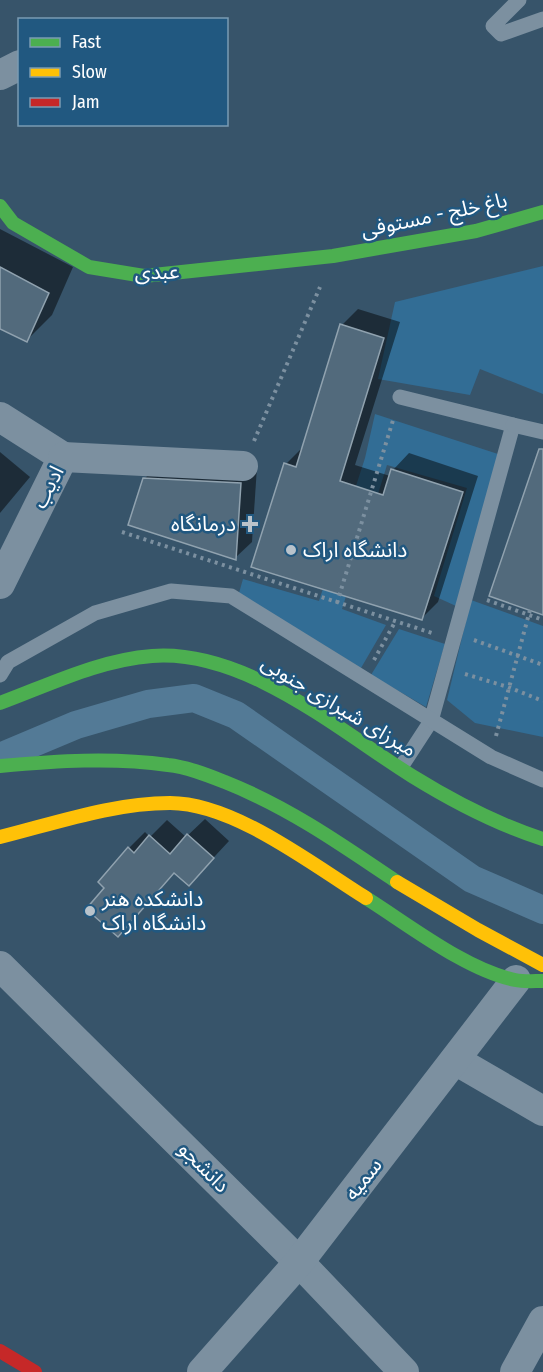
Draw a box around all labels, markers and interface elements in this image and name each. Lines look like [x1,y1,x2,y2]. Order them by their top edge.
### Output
legend [18,18,228,126]
text: Fast [72,31,101,53]
text: Slow [72,61,107,83]
text: Jam [72,91,100,113]
street label: باغ خلج - مستوفی [359,187,510,245]
street label: عبدی [134,259,180,285]
street label: ادیب [26,461,70,513]
place label: درمانگاه [171,511,236,537]
marker: درمانگاه [241,515,259,533]
place label: دانشگاه اراک [303,537,407,563]
marker: دانشگاه اراک [284,543,298,557]
street label: میرزای شیرازی جنوبی [257,649,421,763]
place label: دانشکده هنر دانشگاه اراک [101,886,206,936]
marker: دانشکده هنر دانشگاه اراک [83,904,97,918]
street label: دانشجو [173,1136,235,1198]
street label: سمیه [338,1153,388,1205]

